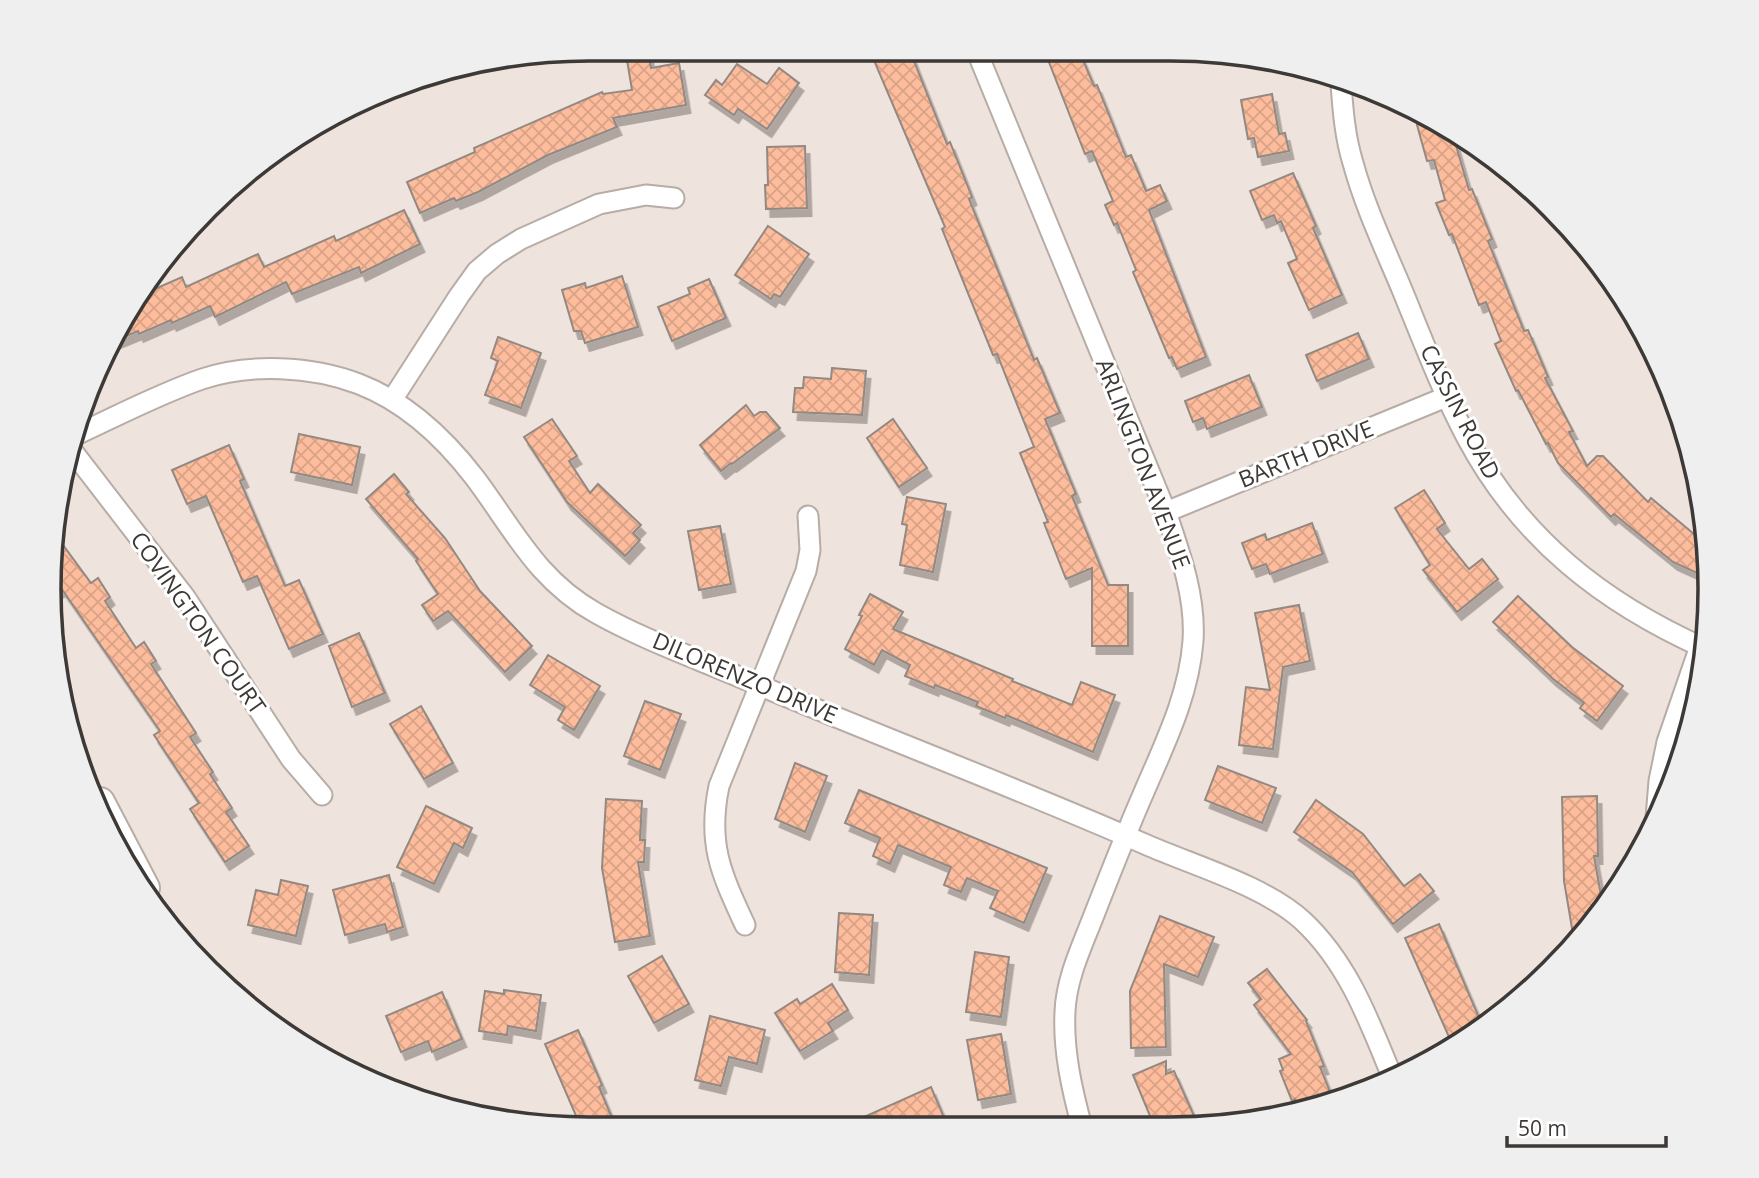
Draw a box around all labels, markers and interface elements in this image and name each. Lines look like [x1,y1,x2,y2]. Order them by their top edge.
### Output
street label: CASSIN ROAD [1413,339,1509,484]
street label: ARLINGTON AVENUE [1089,354,1199,573]
street label: BARTH DRIVE [1233,411,1378,495]
street label: COVINGTON COURT [124,525,274,721]
street label: DILORENZO DRIVE [648,624,843,731]
scale bar [1507,1104,1666,1148]
text: 50 m [1518,1114,1567,1142]

